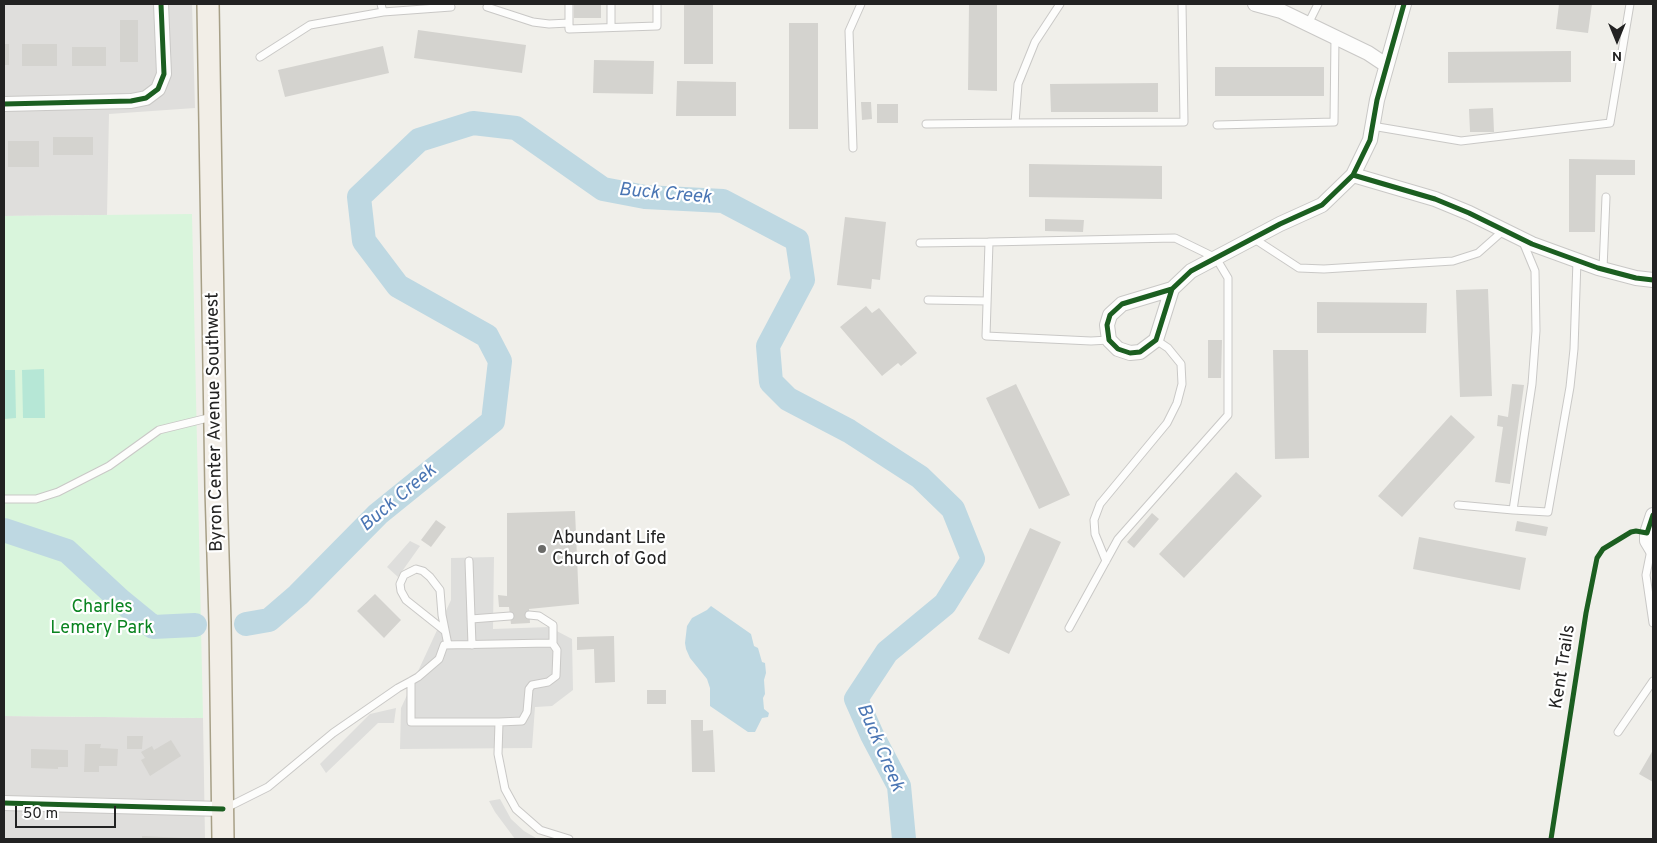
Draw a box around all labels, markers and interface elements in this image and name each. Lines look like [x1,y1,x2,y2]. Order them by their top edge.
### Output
north arrow [1592,15,1642,65]
text: N [1612,47,1622,64]
water label: Buck Creek [618,180,712,210]
street label: Byron Center Avenue Southwest [203,292,229,552]
water label: Buck Creek [356,460,442,538]
place label: Abundant Life Church of God [552,528,667,570]
marker: Abundant Life Church of God [536,543,548,555]
park label: Charles Lemery Park [50,597,154,640]
street label: Kent Trails [1547,623,1581,711]
water label: Buck Creek [850,701,908,795]
scale bar [18,796,119,828]
text: 50 m [23,805,58,824]

